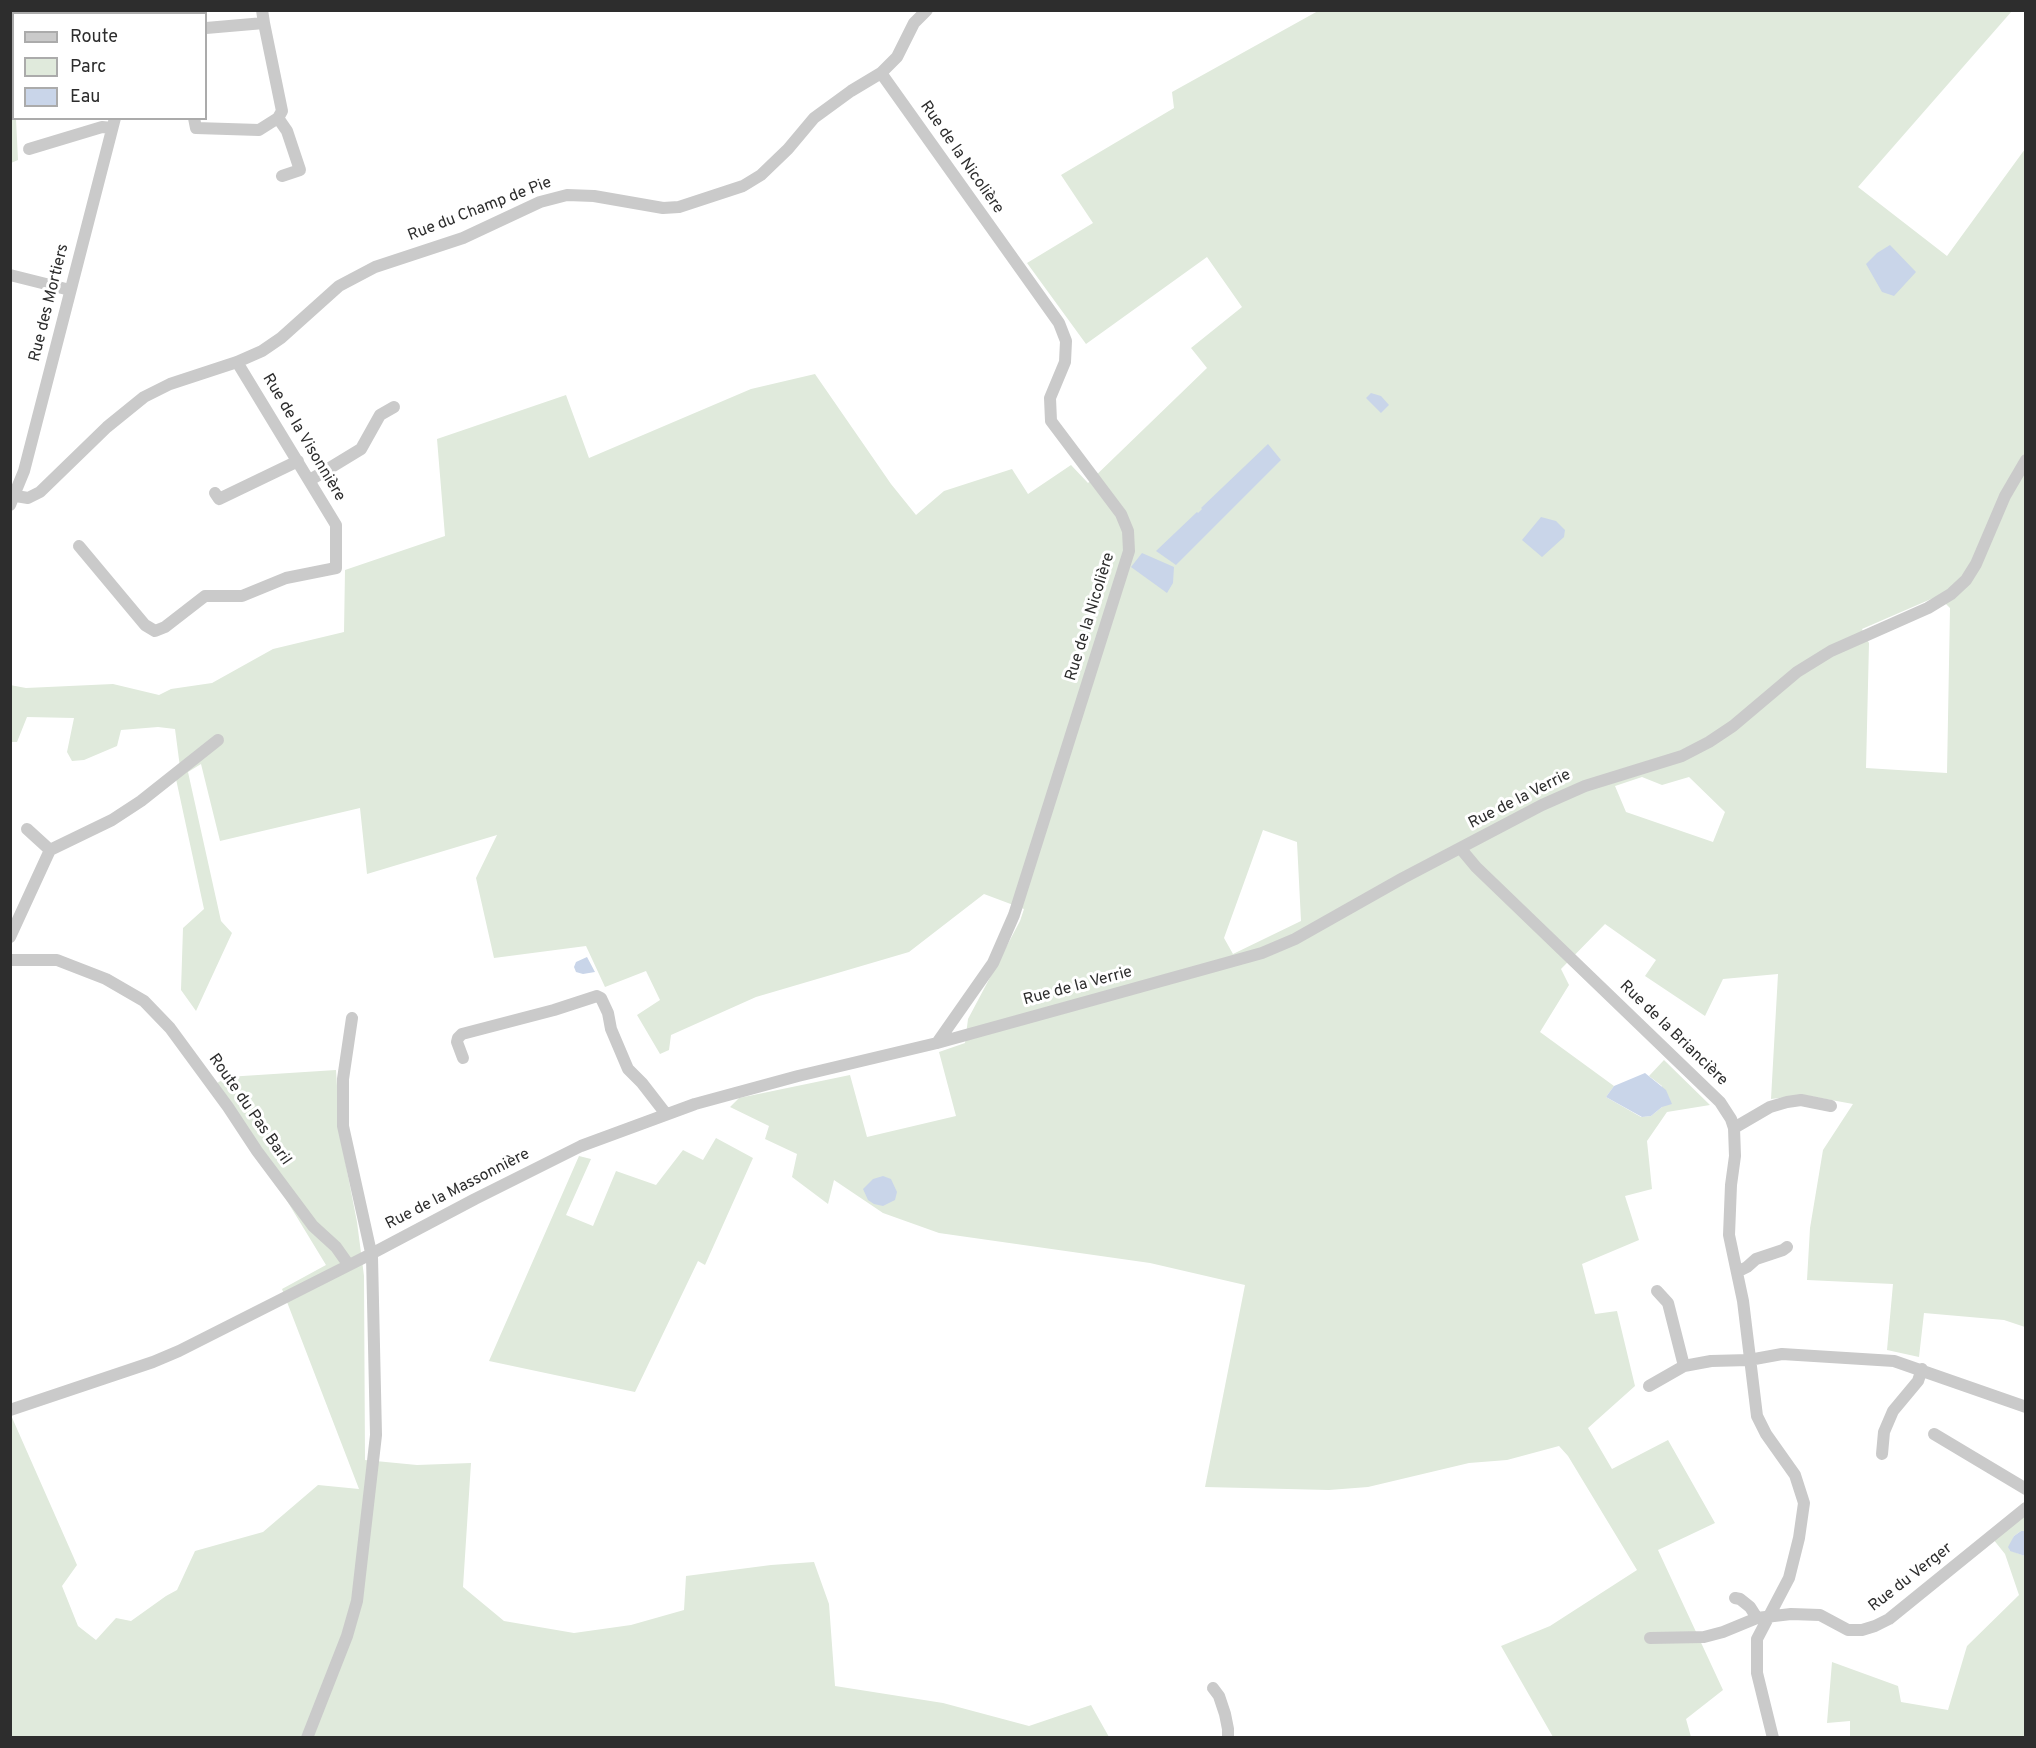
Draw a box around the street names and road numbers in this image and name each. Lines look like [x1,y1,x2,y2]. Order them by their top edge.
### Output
street label: Rue de la Nicolière [915,98,1007,218]
street label: Rue du Champ de Pie [406,174,554,246]
street label: Rue des Mortiers [26,242,74,364]
street label: Rue de la Visonnière [257,371,349,505]
street label: Rue de la Nicolière [1062,551,1120,683]
street label: Rue de la Verrie [1466,766,1574,834]
street label: Rue de la Verrie [1021,963,1135,1011]
street label: Rue de la Briancière [1615,977,1731,1091]
street label: Route du Pas Baril [203,1051,295,1169]
street label: Rue de la Massonnière [383,1145,533,1235]
street label: Rue du Verger [1865,1539,1957,1617]

